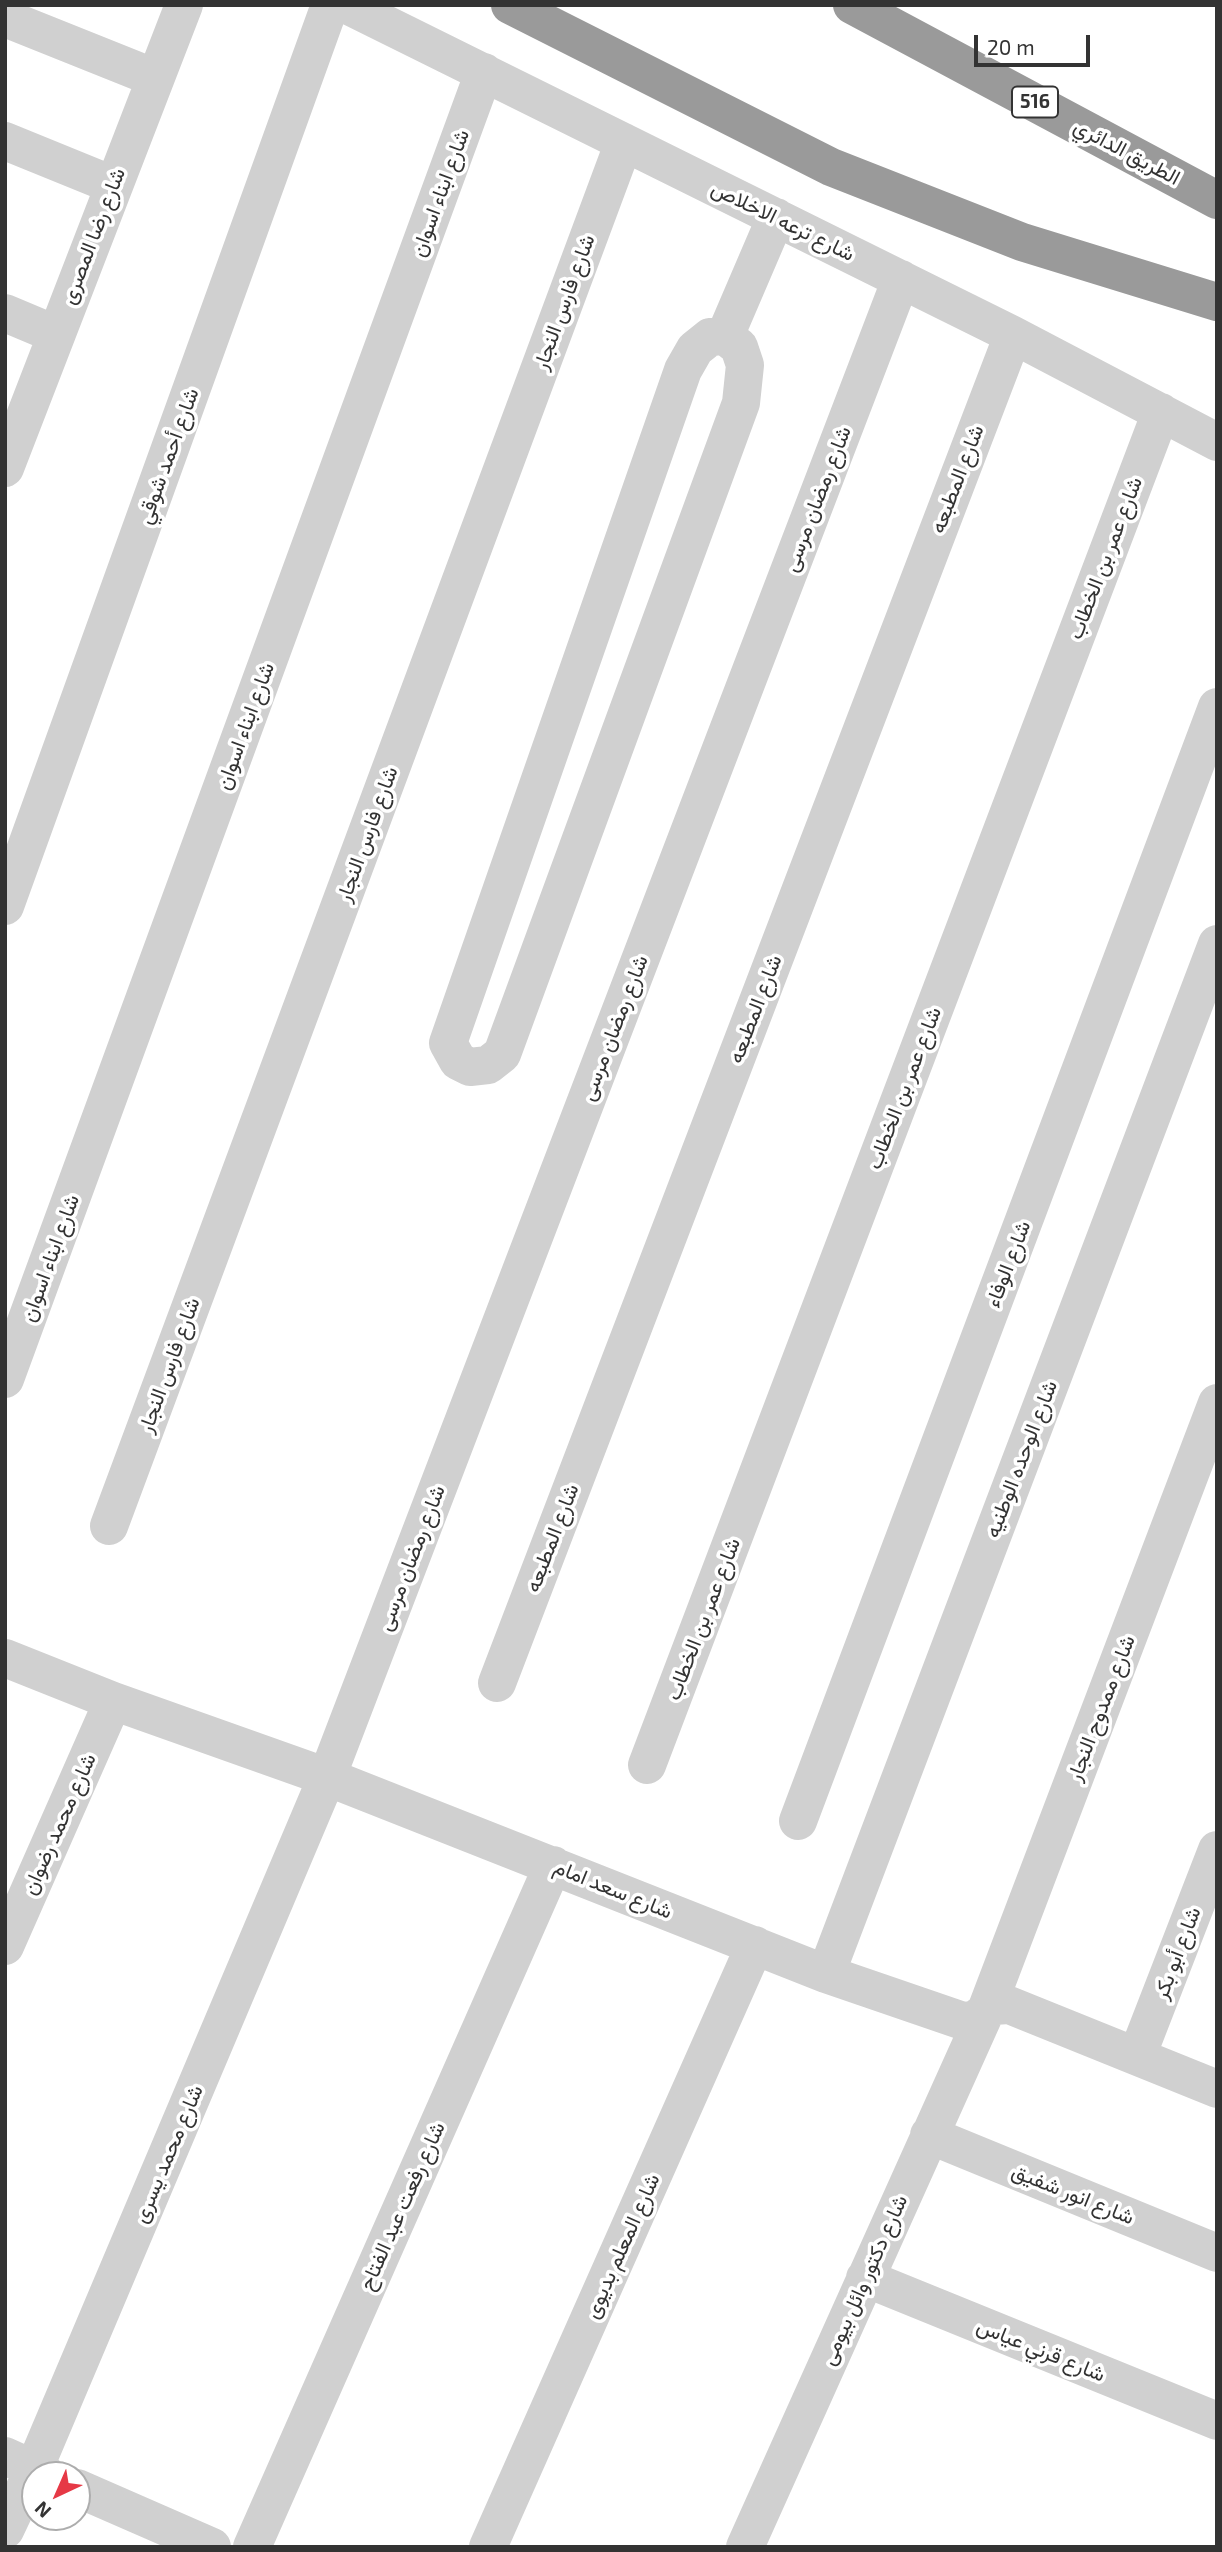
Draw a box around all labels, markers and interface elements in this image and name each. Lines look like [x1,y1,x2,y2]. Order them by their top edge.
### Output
scale bar [977,21,1092,65]
text: 20 m [987,34,1035,59]
road number: 516 [1012,86,1058,118]
street label: الطريق الدائري [1069,113,1185,191]
street label: شارع ابناء اسوان [405,126,475,260]
street label: شارع رضا المصرى [55,164,131,308]
street label: شارع ترعه الاخلاص [707,175,859,267]
street label: شارع فارس النجار [528,231,600,373]
street label: شارع أحمد شوقي [132,385,204,527]
street label: شارع المطبعه [925,421,989,537]
street label: شارع رمضان مرسى [778,423,856,575]
street label: شارع عمر بن الخطاب [1062,473,1148,643]
street label: شارع ابناء اسوان [210,659,280,793]
street label: شارع فارس النجار [331,763,403,905]
street label: شارع المطبعه [723,951,787,1067]
street label: شارع رمضان مرسى [575,952,653,1104]
street label: شارع عمر بن الخطاب [861,1003,947,1173]
street label: شارع ابناء اسوان [15,1191,85,1325]
street label: شارع الوفاء [980,1217,1036,1311]
street label: شارع فارس النجار [133,1294,205,1436]
street label: شارع الوحده الوطنيه [979,1377,1063,1541]
street label: شارع المطبعه [520,1480,584,1596]
street label: شارع رمضان مرسى [372,1482,450,1634]
street label: شارع عمر بن الخطاب [660,1534,746,1704]
street label: شارع ممدوح النجار [1062,1631,1140,1785]
street label: شارع محمد رضوان [17,1750,101,1898]
street label: شارع سعد امام [550,1854,676,1924]
street label: شارع أبو بكر [1148,1903,1206,2003]
street label: شارع محمد يسرى [128,2081,208,2227]
street label: شارع رفعت عبد الفتاح [354,2118,450,2294]
street label: شارع انور شفيق [1008,2158,1138,2230]
street label: شارع المعلم بديوى [579,2170,665,2322]
street label: شارع دكتور وائل بيومى [815,2191,913,2369]
street label: شارع قرني عياس [973,2313,1109,2387]
north arrow [21,2461,91,2531]
text: N [30,2497,55,2523]

